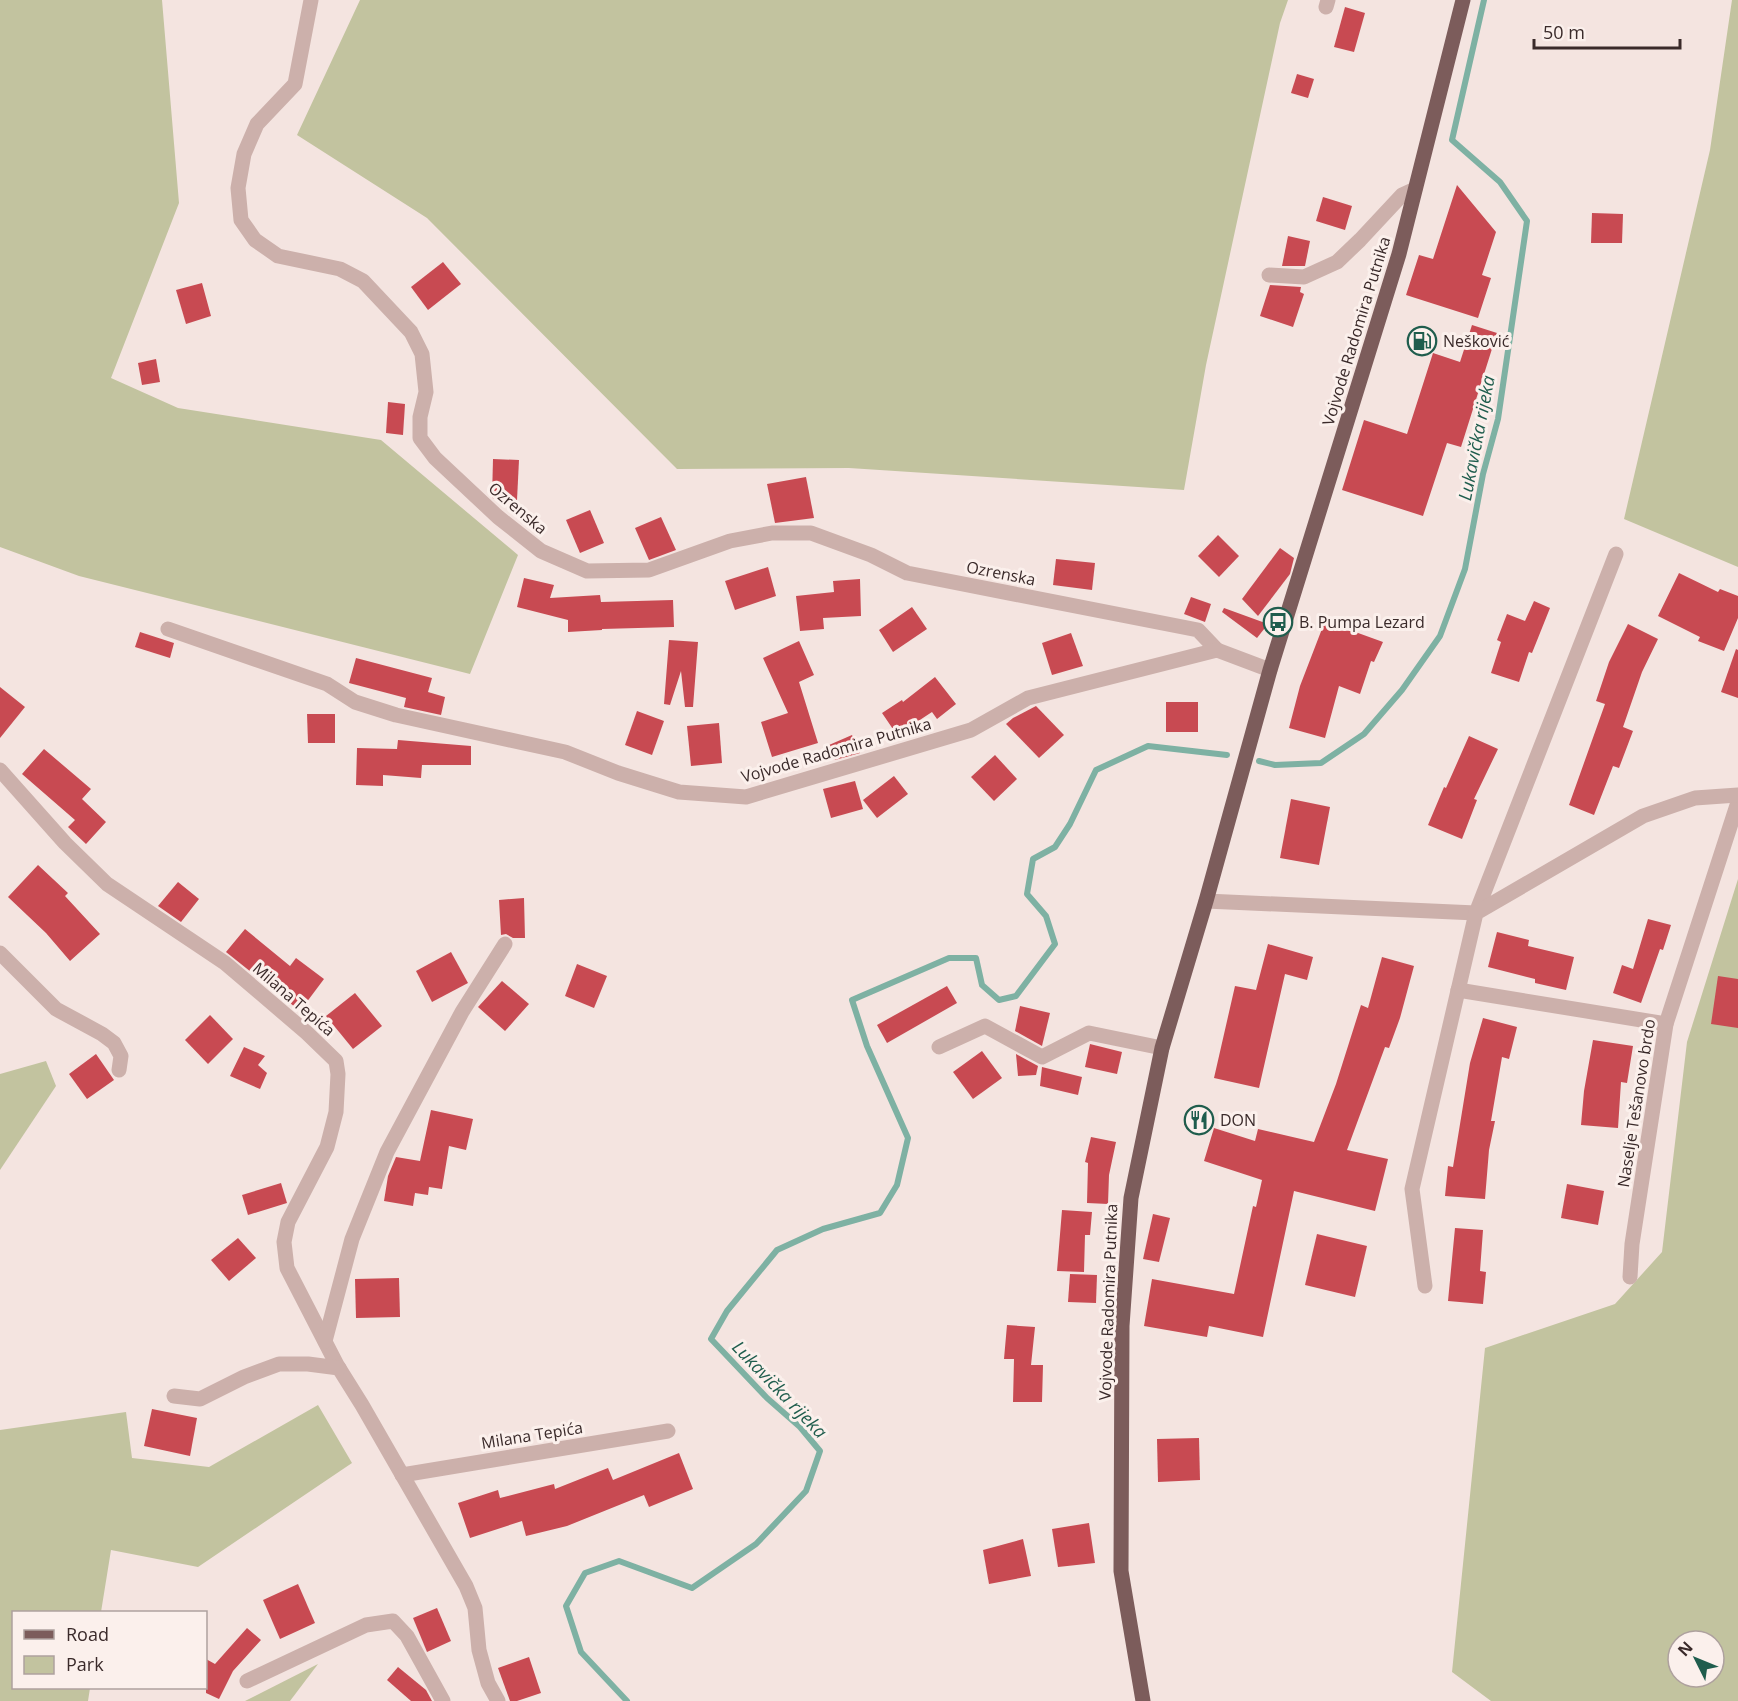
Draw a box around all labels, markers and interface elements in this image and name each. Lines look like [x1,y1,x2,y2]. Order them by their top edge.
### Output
scale bar [1534,12,1680,50]
text: 50 m [1543,20,1585,44]
street label: Vojvode Radomira Putnika [1317,234,1395,428]
fuel station icon: Nešković [1406,325,1438,357]
place label: Nešković [1443,330,1510,352]
water label: Lukavička rijeka [1452,373,1500,503]
street label: Ozrenska [484,477,552,539]
street label: Ozrenska [964,556,1038,590]
bus stop icon: B. Pumpa Lezard [1262,606,1294,638]
place label: B. Pumpa Lezard [1299,611,1425,633]
street label: Vojvode Radomira Putnika [738,712,934,788]
street label: Milana Tepića [248,957,340,1041]
street label: Naselje Tešanovo brdo [1612,1017,1660,1189]
restaurant icon: DON [1183,1104,1215,1136]
place label: DON [1220,1109,1256,1131]
street label: Vojvode Radomira Putnika [1094,1203,1122,1401]
water label: Lukavička rijeka [727,1335,833,1443]
street label: Milana Tepića [480,1416,584,1454]
legend [12,1611,207,1689]
text: Road [66,1622,109,1646]
north arrow [1666,1629,1726,1689]
text: N [1673,1637,1698,1661]
text: Park [66,1652,104,1676]

